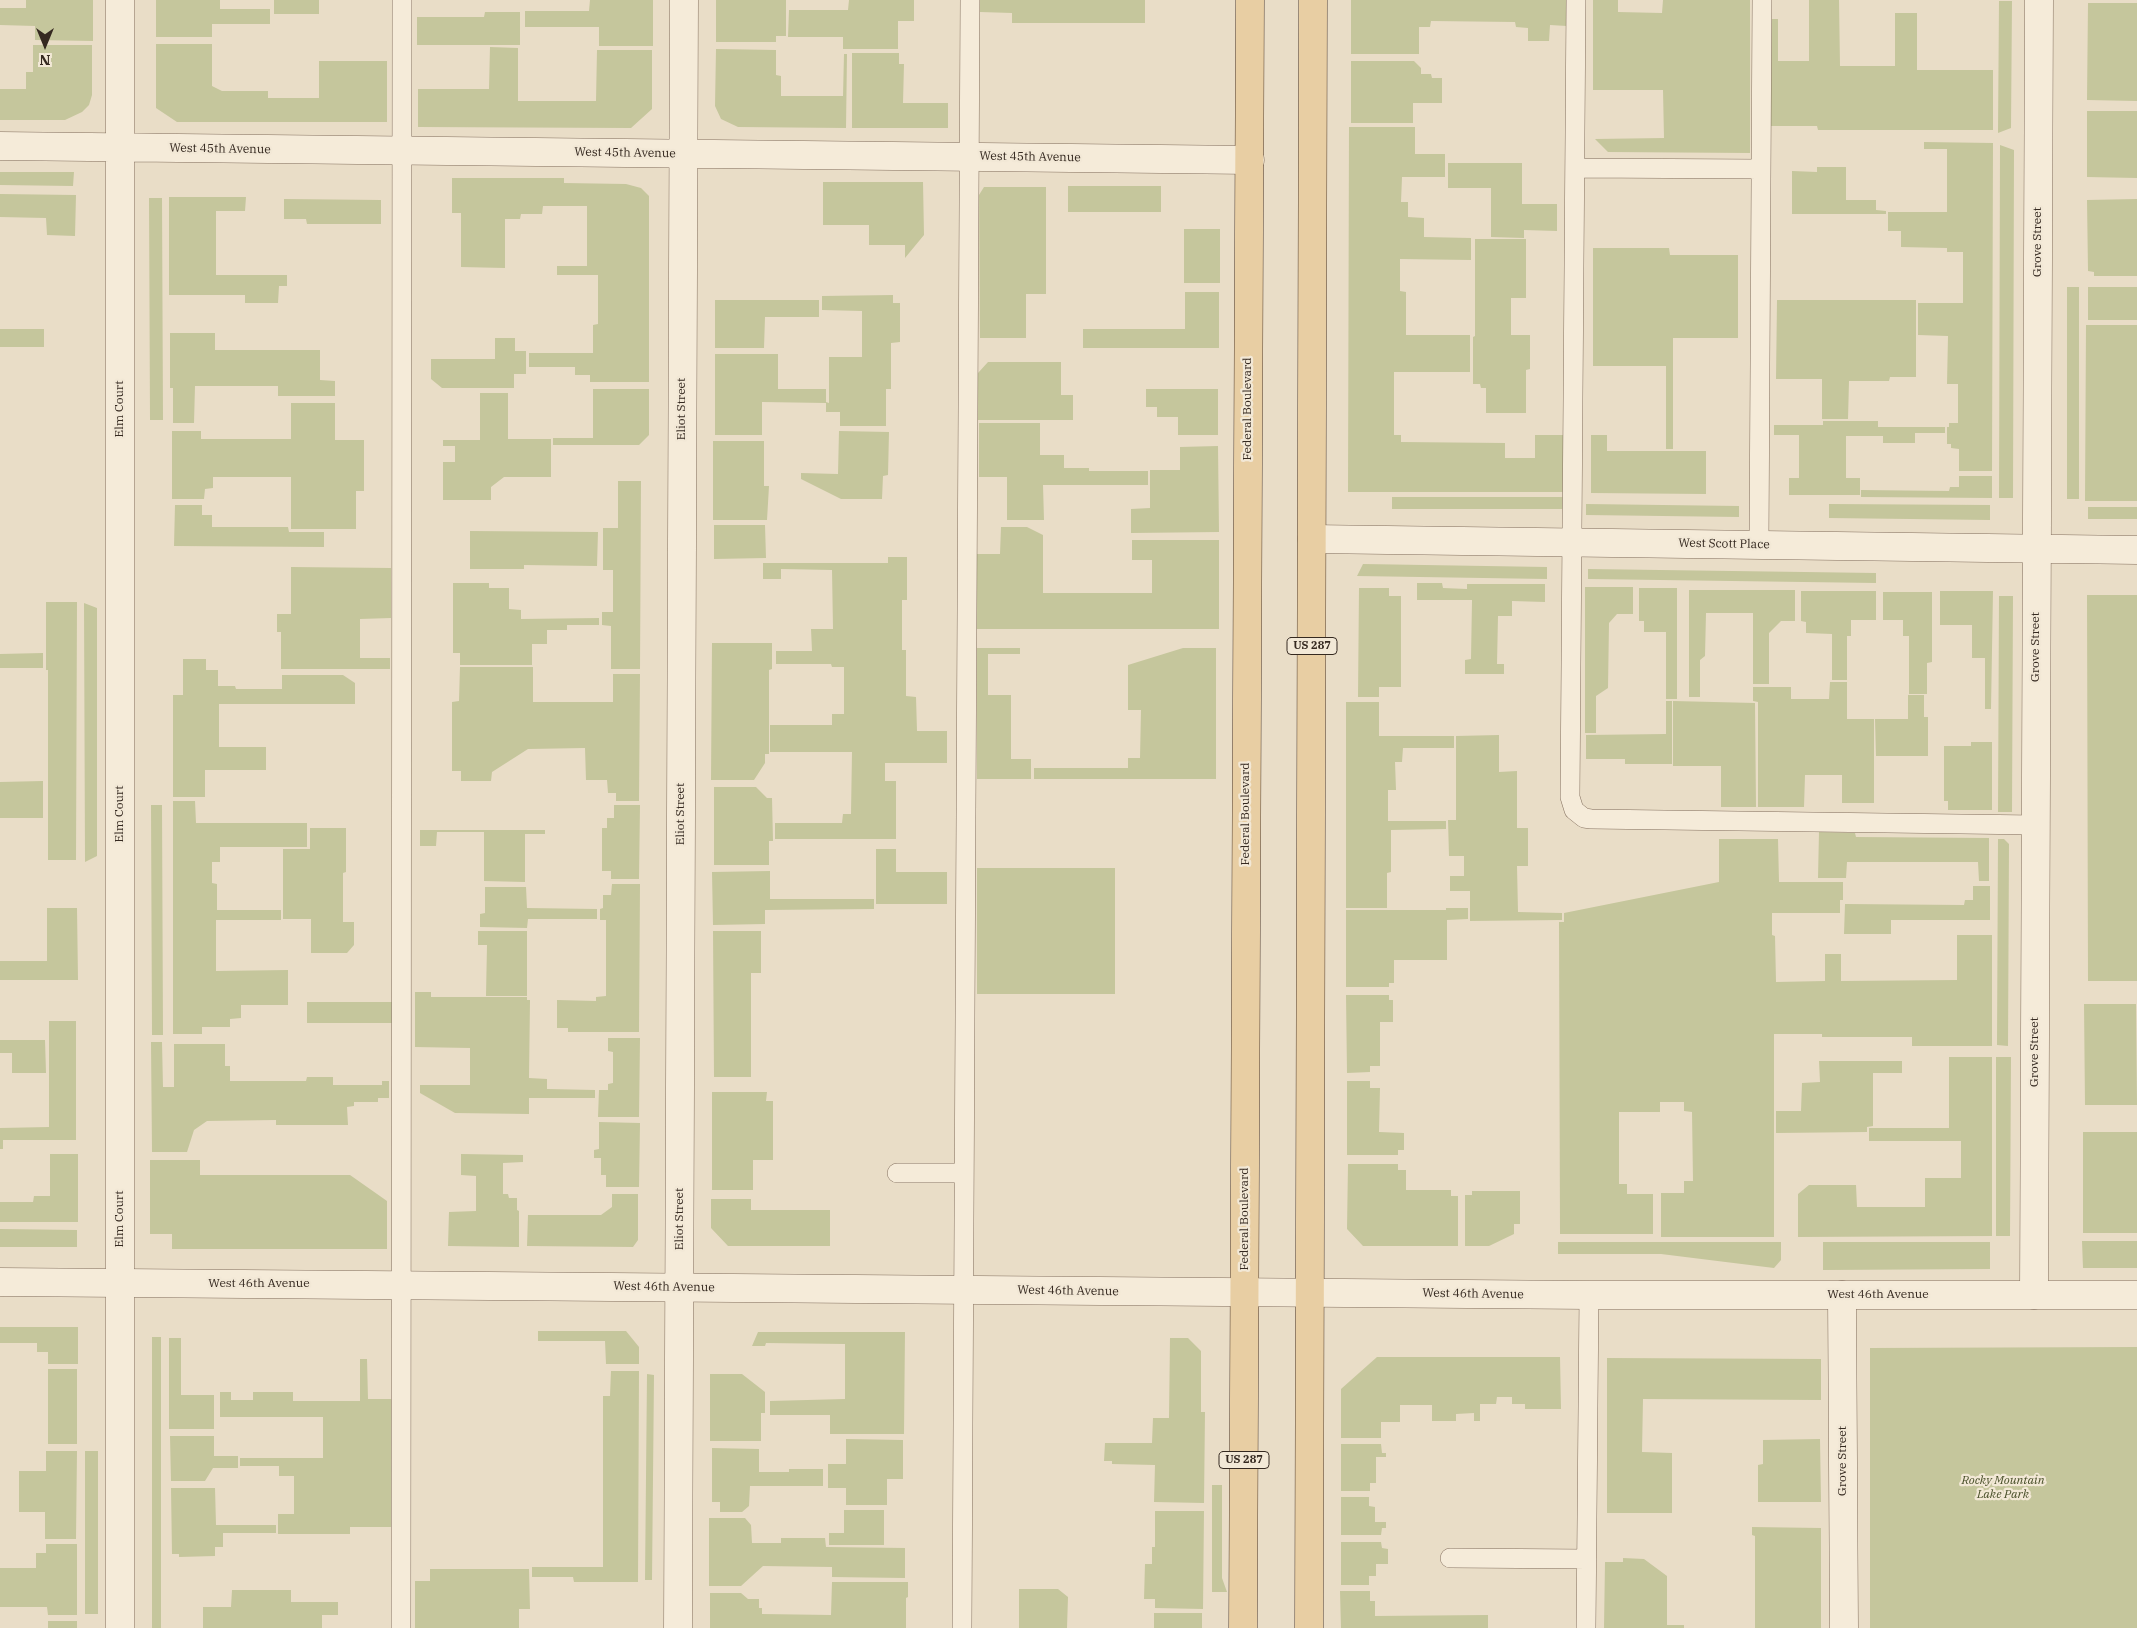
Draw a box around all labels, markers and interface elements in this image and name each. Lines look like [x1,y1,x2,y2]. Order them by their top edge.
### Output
north arrow [20,20,70,70]
text: N [39,51,51,69]
street label: West 45th Avenue [169,141,271,157]
street label: West 45th Avenue [574,145,676,161]
street label: West 45th Avenue [979,149,1081,165]
street label: Grove Street [2031,207,2045,277]
street label: Federal Boulevard [1241,357,1255,461]
street label: Eliot Street [675,378,689,440]
street label: Elm Court [113,380,127,438]
street label: West Scott Place [1678,536,1770,552]
street label: Grove Street [2029,612,2043,682]
road number: US 287 [1287,637,1337,654]
street label: Federal Boulevard [1239,762,1253,866]
street label: Eliot Street [674,783,688,845]
street label: Elm Court [113,785,127,843]
street label: Grove Street [2028,1017,2042,1087]
street label: Federal Boulevard [1238,1167,1252,1271]
street label: Eliot Street [673,1188,687,1250]
street label: Elm Court [113,1190,127,1248]
street label: West 46th Avenue [208,1277,310,1291]
street label: West 46th Avenue [613,1279,715,1295]
street label: West 46th Avenue [1017,1283,1119,1299]
street label: West 46th Avenue [1422,1286,1524,1302]
street label: West 46th Avenue [1827,1288,1929,1302]
street label: Grove Street [1836,1426,1850,1496]
road number: US 287 [1219,1452,1269,1468]
park label: Rocky Mountain Lake Park [1961,1474,2045,1502]

